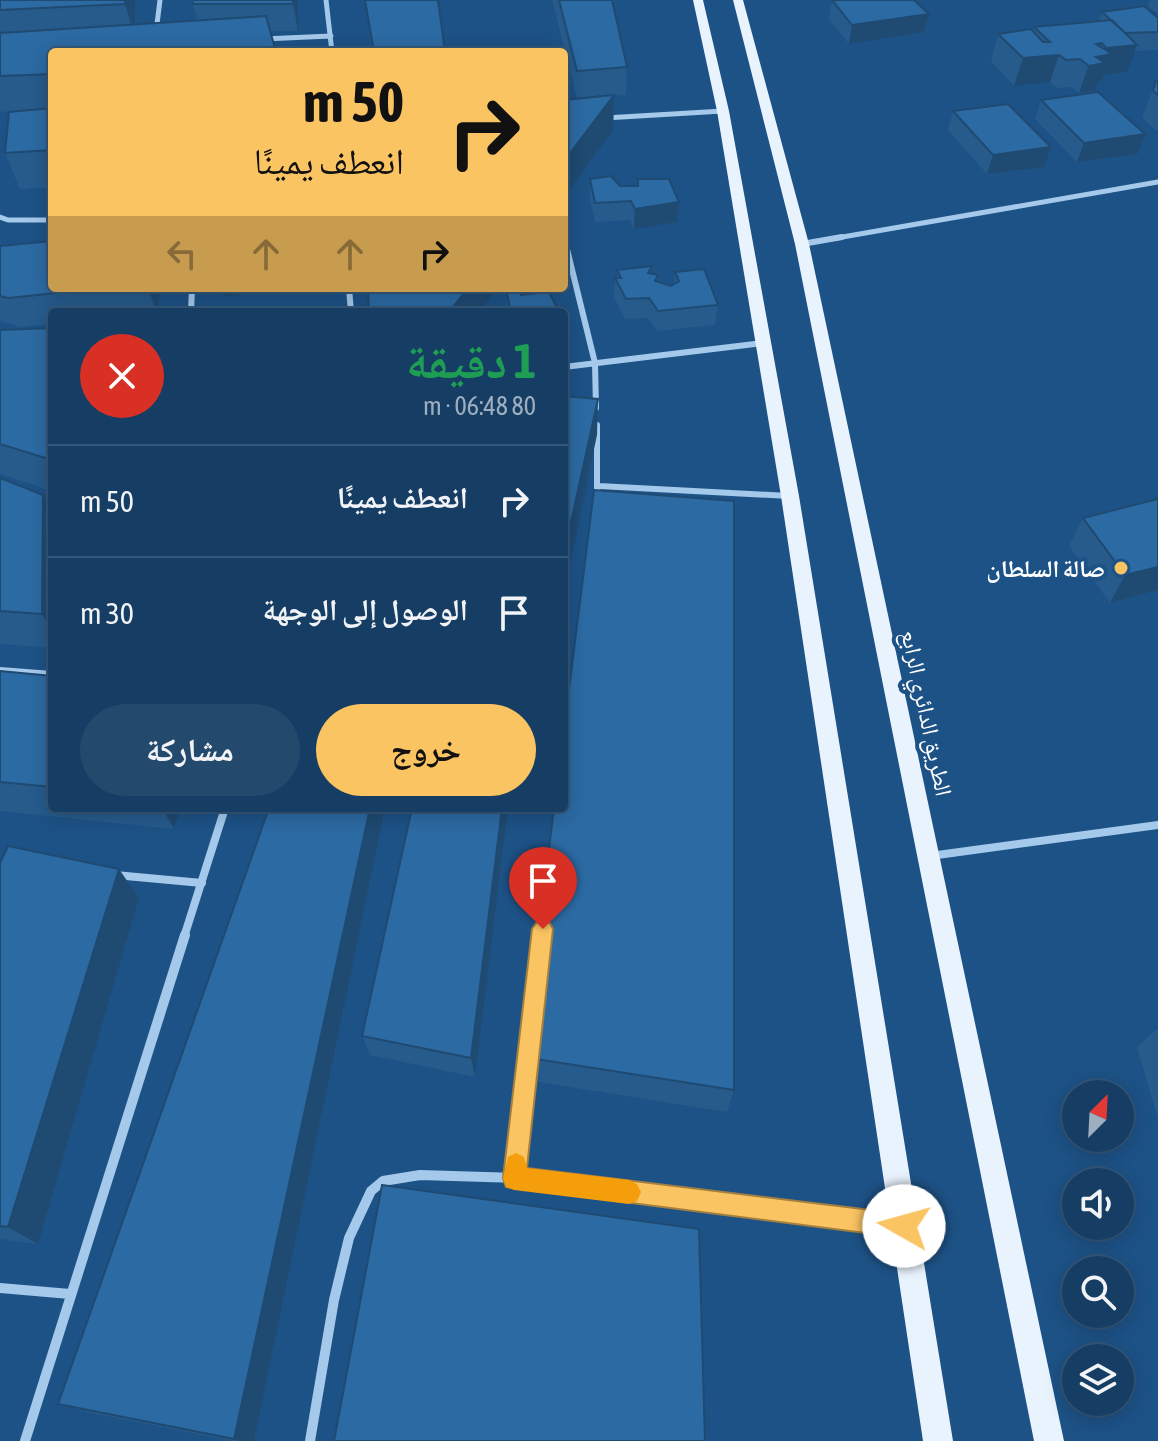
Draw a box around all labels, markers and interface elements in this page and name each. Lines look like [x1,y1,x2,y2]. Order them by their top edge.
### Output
text: 50 m [303,70,404,134]
icon: right [432,80,536,184]
text: انعطف يمينًا [254,140,404,182]
icon: left [160,232,204,276]
icon: ahead [244,232,288,276]
icon: ahead [328,232,372,276]
icon: right [412,232,456,276]
text: 1 دقيقة [406,333,536,388]
button: close [80,334,164,418]
text: 80 m · 06:48 [423,391,536,421]
icon: right [492,479,536,523]
text: انعطف يمينًا [337,480,468,514]
text: 50 m [80,484,134,518]
place label: صالة السلطان [986,555,1105,583]
marker: صالة السلطان [1112,559,1130,577]
icon: arrive [492,591,536,635]
text: الوصول إلى الوجهة [263,592,468,626]
text: 30 m [80,596,134,630]
street label: الطريق الدائري الرابع [890,627,958,800]
button: مشاركة [80,704,300,796]
button: خروج [316,704,536,796]
pin [509,847,577,929]
icon: arrive [521,859,565,903]
north arrow [1062,1080,1134,1152]
map controls [1062,1080,1134,1416]
button: sound [1062,1168,1134,1240]
position arrow [862,1184,946,1268]
button: search [1062,1256,1134,1328]
button: layers [1062,1344,1134,1416]

